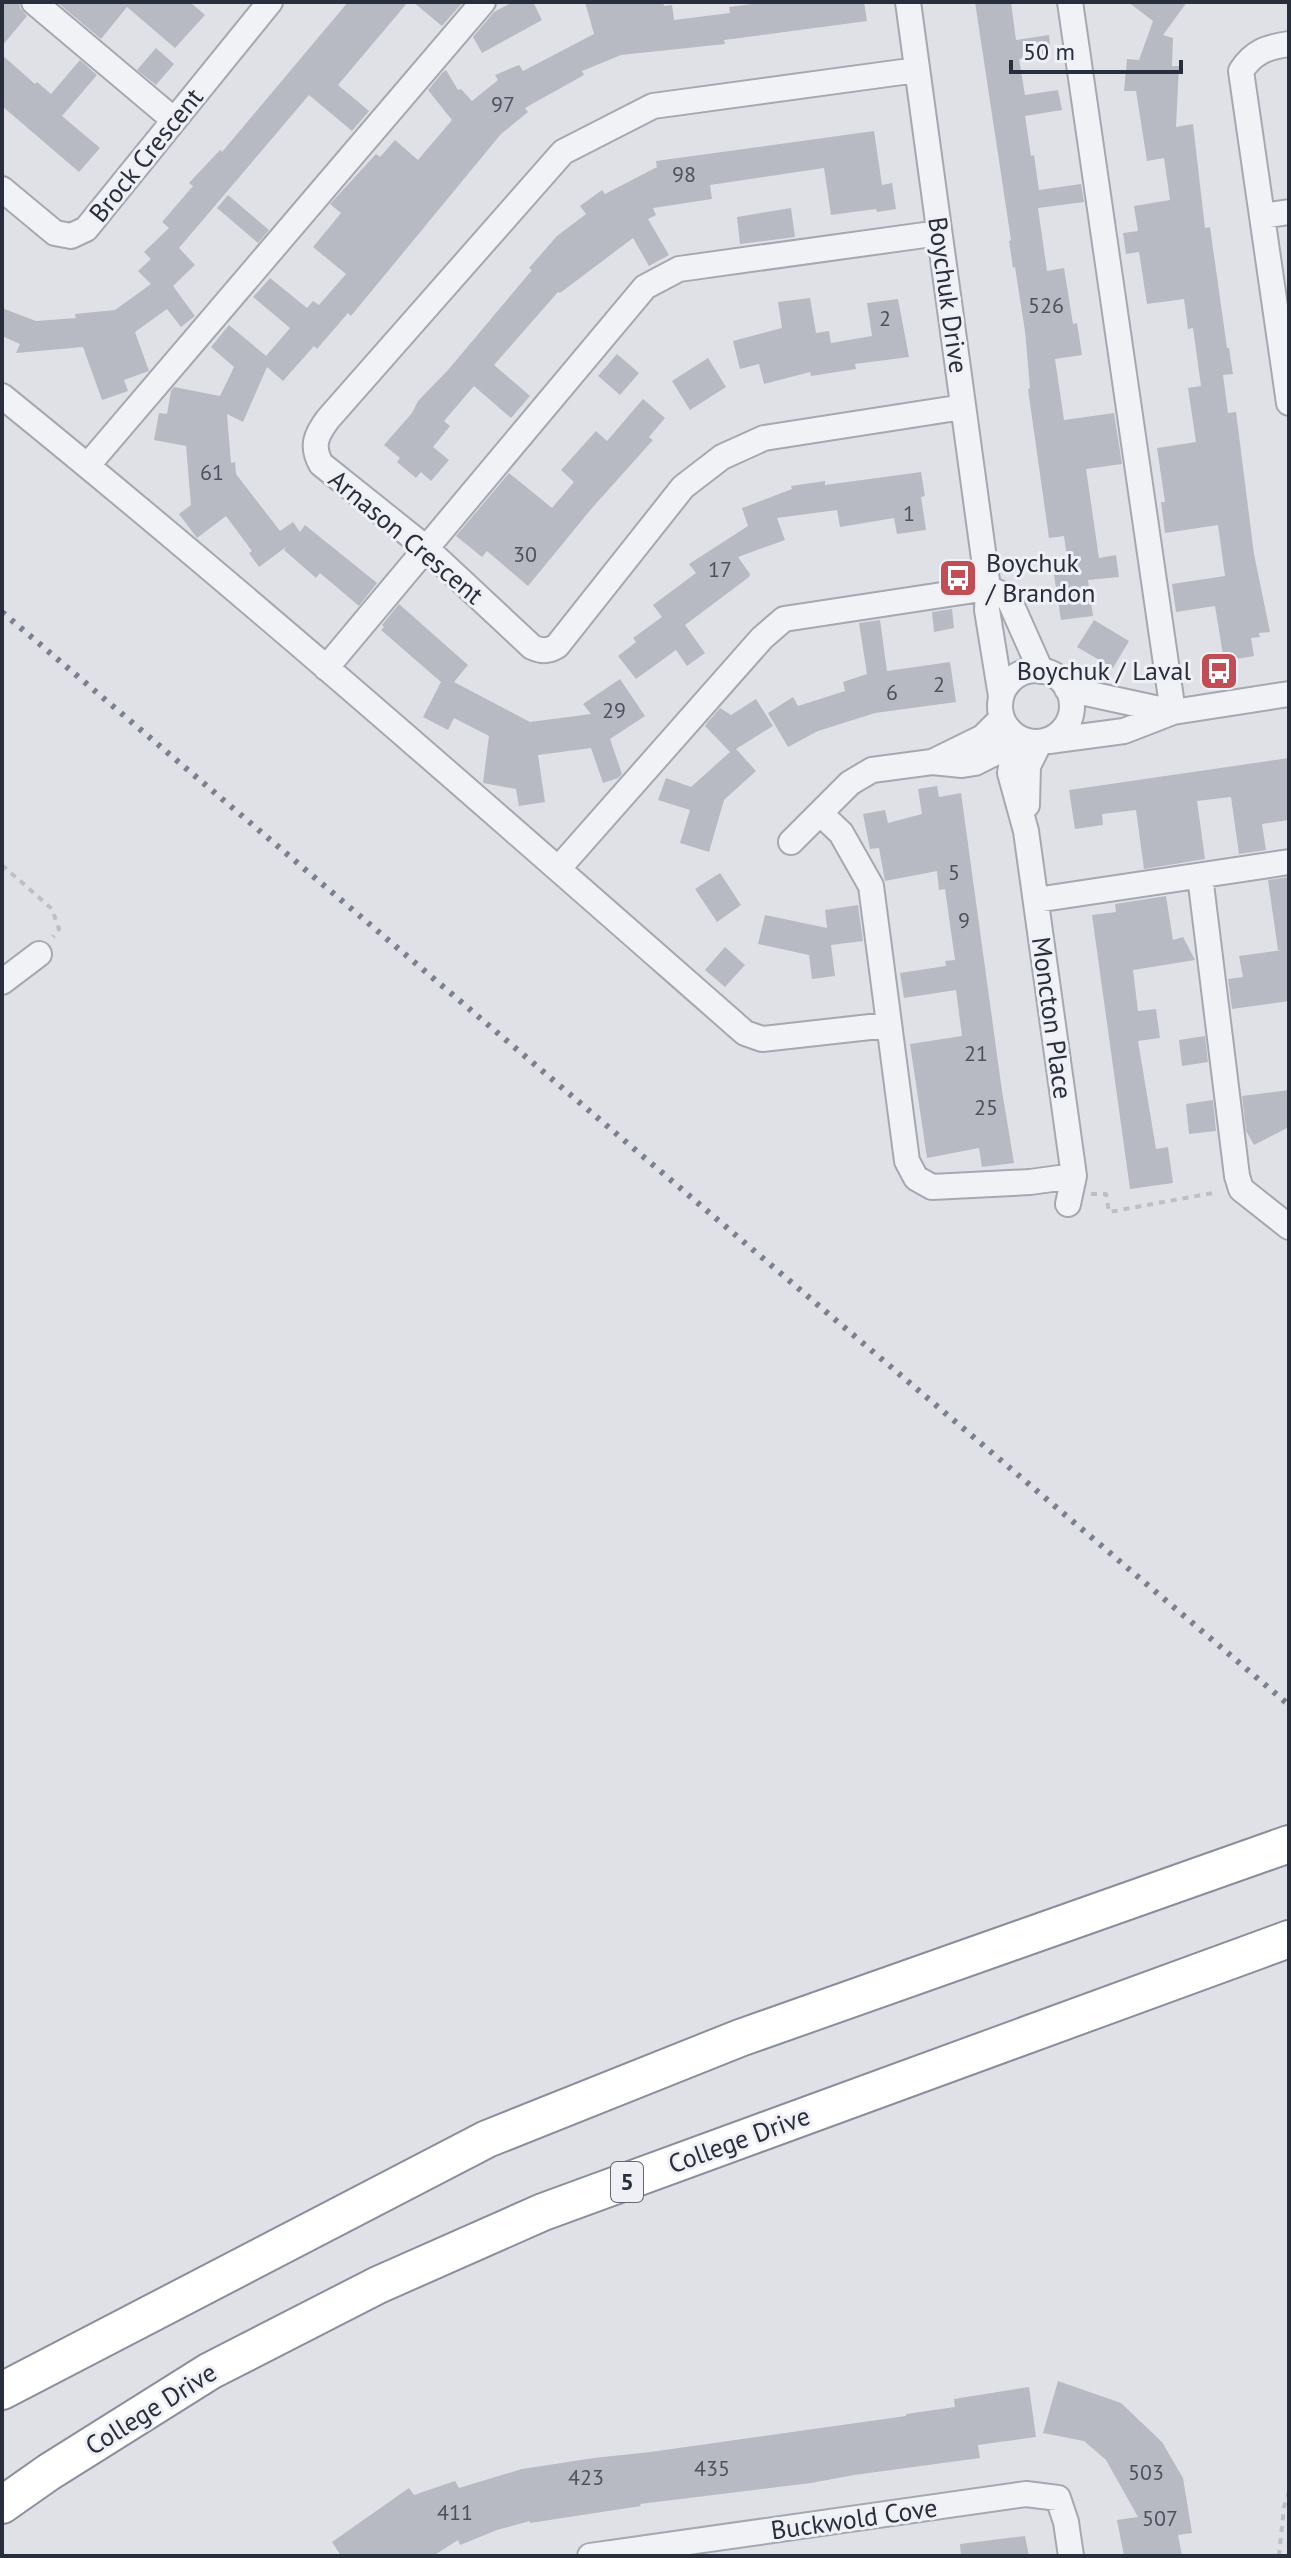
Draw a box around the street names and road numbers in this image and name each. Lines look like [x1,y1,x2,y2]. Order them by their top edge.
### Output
street label: Brock Crescent [81,81,210,228]
street label: Boychuk Drive [921,215,976,375]
street label: Arnason Crescent [322,462,491,611]
street label: Moncton Place [1025,935,1080,1101]
street label: College Drive [663,2099,814,2180]
road number: 5 [611,2162,643,2202]
street label: College Drive [79,2355,222,2462]
street label: Buckwold Cove [769,2490,939,2547]

